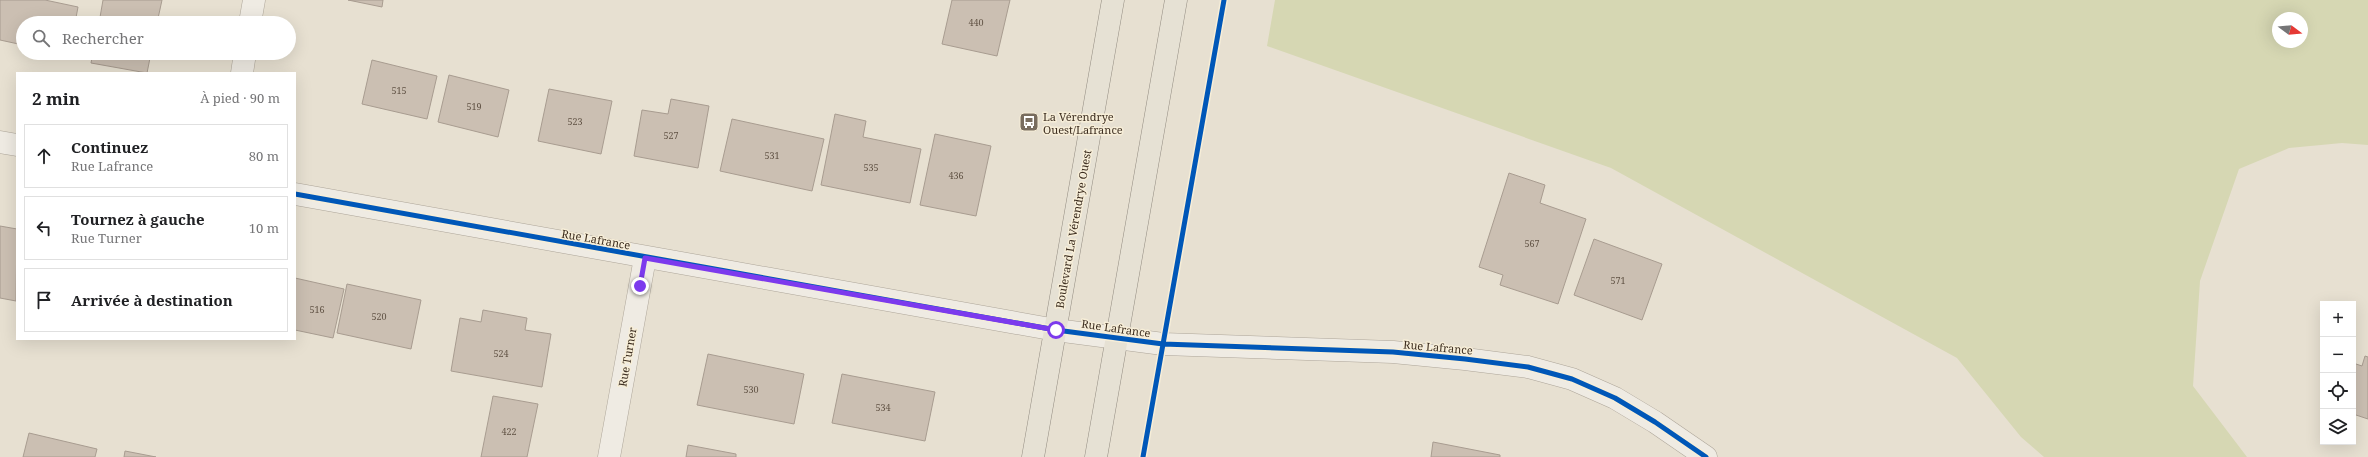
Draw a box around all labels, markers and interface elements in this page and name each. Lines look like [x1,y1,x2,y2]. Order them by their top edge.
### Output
north arrow [2272,12,2308,48]
search box [16,16,296,60]
house number: 440 [968,16,984,29]
icon: search [30,27,52,49]
text: Rechercher [62,28,144,48]
house number: 515 [391,84,407,97]
text: 2 min [32,87,80,110]
text: À pied · 90 m [200,89,280,107]
house number: 519 [466,100,482,113]
place label: La Vérendrye Ouest/Lafrance [1043,109,1123,137]
bus stop icon: La Vérendrye Ouest/Lafrance [1018,111,1040,133]
house number: 523 [567,115,583,128]
house number: 527 [663,129,679,142]
text: Continuez [71,137,148,157]
icon: ahead [33,145,55,167]
text: 80 m [249,147,279,165]
street label: Boulevard La Vérendrye Ouest [1052,148,1094,309]
house number: 531 [764,149,780,162]
text: Rue Lafrance [71,157,153,175]
house number: 535 [863,161,879,174]
house number: 436 [948,169,964,182]
text: Tournez à gauche [71,209,205,229]
icon: left [33,217,55,239]
text: 10 m [249,219,279,237]
street label: Rue Lafrance [560,226,632,252]
text: Rue Turner [71,229,142,247]
house number: 567 [1524,237,1540,250]
house number: 571 [1610,274,1626,287]
route end [631,277,649,295]
icon: arrive [33,289,55,311]
text: Arrivée à destination [71,290,233,310]
map controls [2320,301,2356,445]
button: + [2320,301,2356,337]
house number: 516 [309,303,325,316]
house number: 520 [371,310,387,323]
street label: Rue Lafrance [1080,316,1152,340]
route start [1047,321,1065,339]
street label: Rue Turner [614,325,640,388]
street label: Rue Lafrance [1403,336,1473,358]
button: − [2320,337,2356,373]
house number: 524 [493,347,509,360]
button: locate [2320,373,2356,409]
house number: 530 [743,383,759,396]
house number: 534 [875,401,891,414]
button: layers [2320,409,2356,445]
house number: 422 [501,425,517,438]

